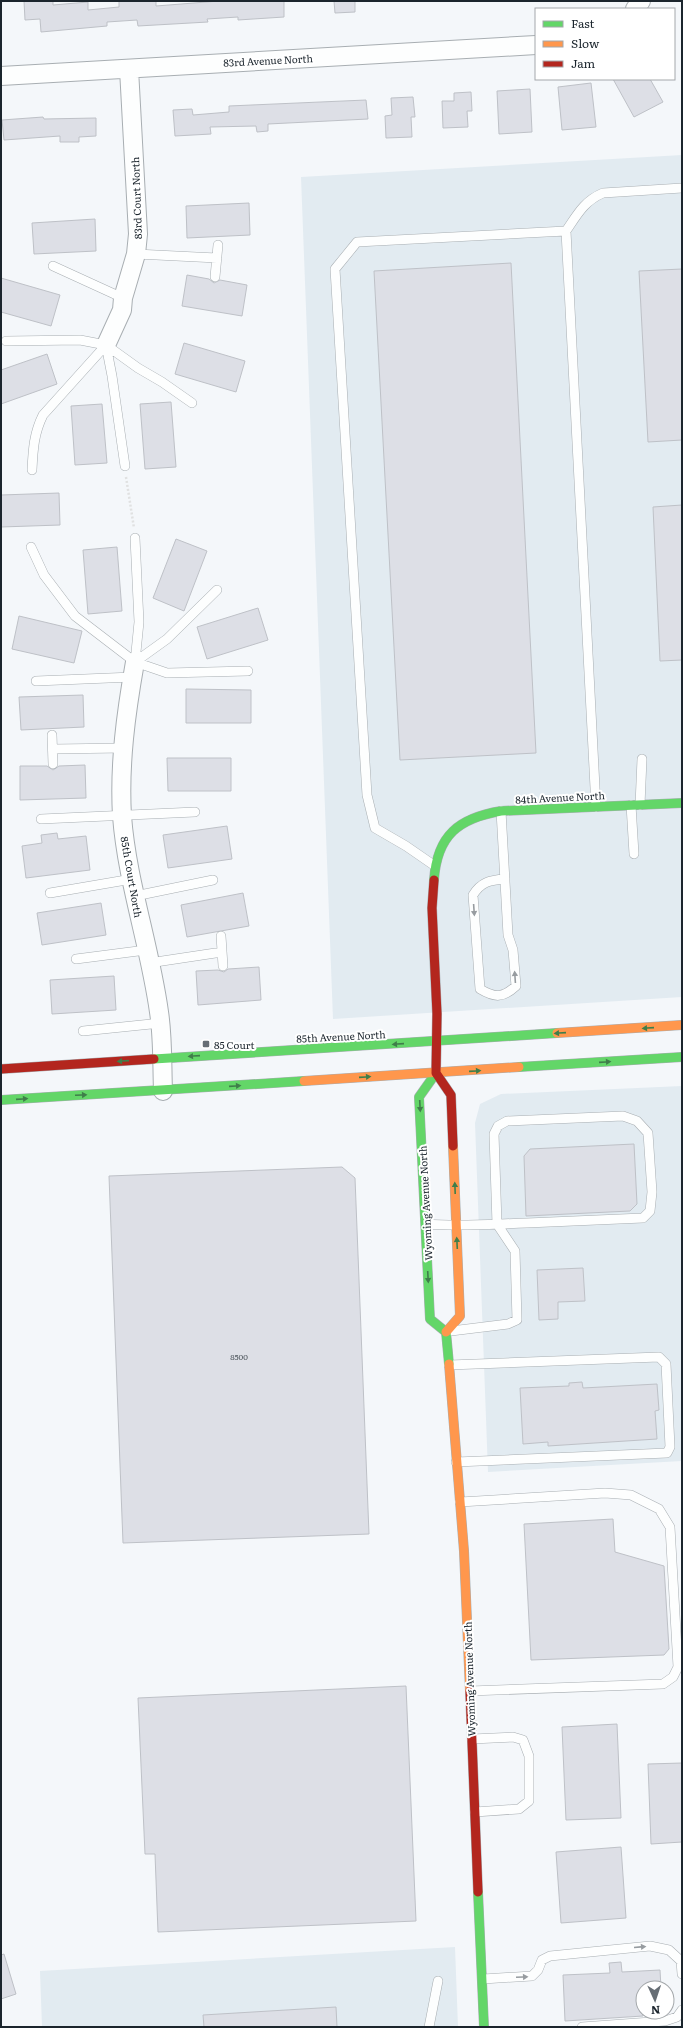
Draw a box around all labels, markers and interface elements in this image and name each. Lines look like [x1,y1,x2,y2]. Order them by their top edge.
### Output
legend [535,8,675,80]
text: Fast [571,14,595,32]
text: Slow [571,34,600,52]
street label: 83rd Avenue North [223,50,314,70]
text: Jam [571,54,596,72]
street label: 83rd Court North [127,156,145,240]
street label: 84th Avenue North [515,787,606,807]
street label: 85th Court North [117,835,147,919]
one-way arrow [471,904,478,916]
one-way arrow [512,971,519,983]
one-way arrow [642,1024,654,1031]
street label: 85th Avenue North [296,1026,386,1046]
one-way arrow [554,1030,566,1037]
place label: 85 Court [214,1037,255,1052]
marker: 85 Court [201,1039,211,1049]
one-way arrow [392,1040,404,1047]
one-way arrow [188,1053,200,1060]
one-way arrow [117,1058,129,1065]
one-way arrow [599,1059,611,1066]
one-way arrow [469,1067,481,1074]
one-way arrow [359,1074,371,1081]
one-way arrow [229,1082,241,1089]
one-way arrow [75,1092,87,1099]
one-way arrow [16,1095,28,1102]
one-way arrow [416,1100,423,1112]
street label: Wyoming Avenue North [414,1145,436,1261]
one-way arrow [452,1181,458,1194]
one-way arrow [454,1236,460,1249]
one-way arrow [425,1271,432,1283]
house number: 8500 [230,1351,248,1362]
street label: Wyoming Avenue North [459,1621,479,1737]
one-way arrow [634,1943,646,1950]
one-way arrow [515,1974,528,1980]
north arrow [635,1980,675,2020]
text: N [651,2003,661,2019]

